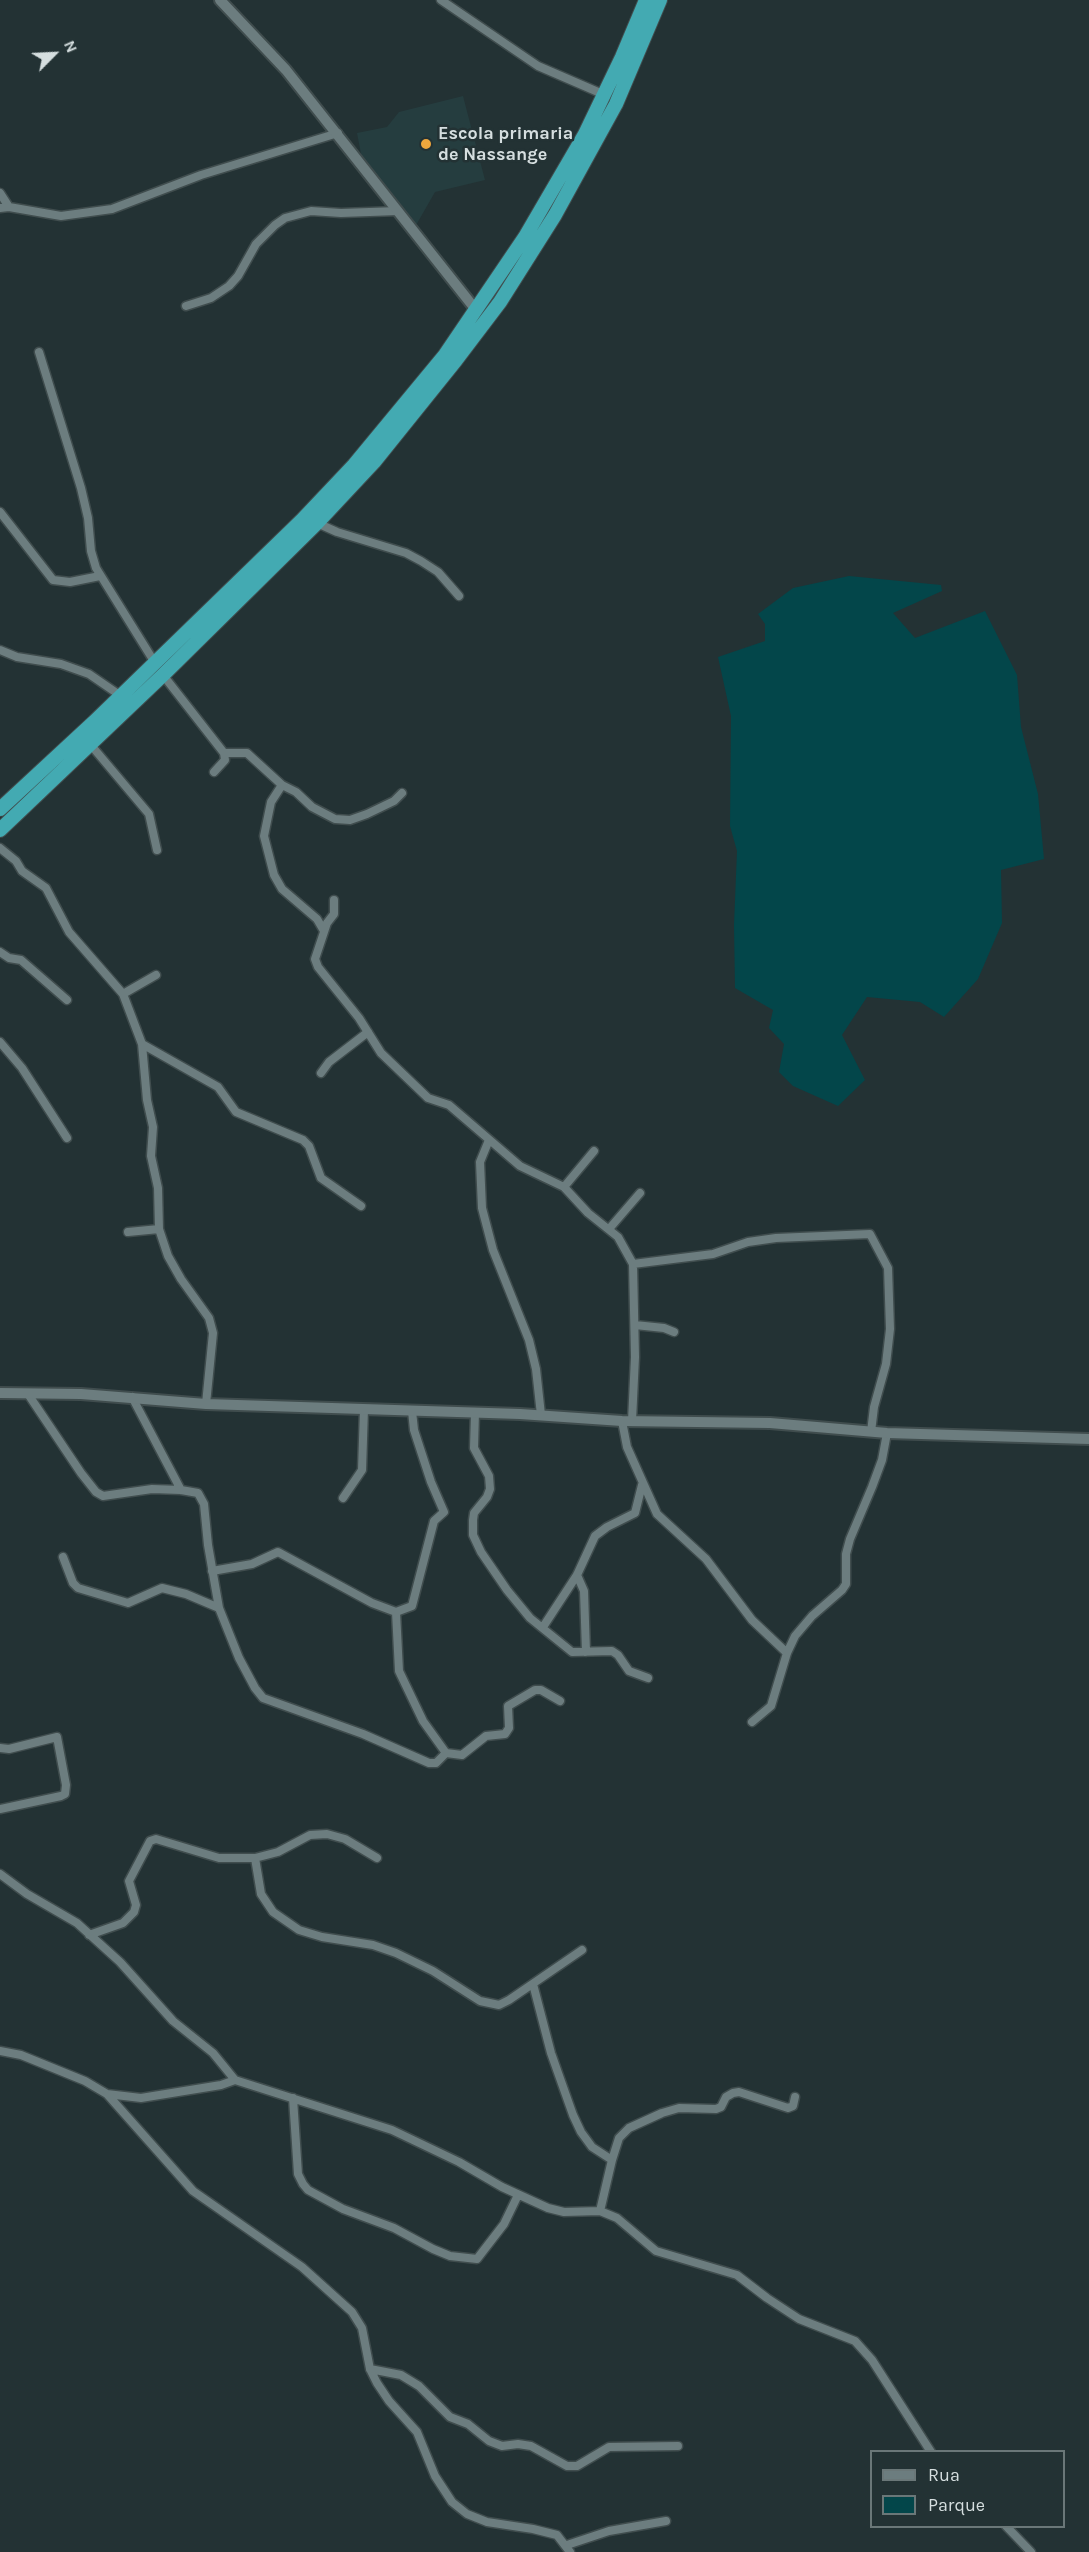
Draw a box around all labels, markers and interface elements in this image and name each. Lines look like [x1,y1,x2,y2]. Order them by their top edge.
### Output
north arrow [24,24,84,84]
text: N [60,37,82,56]
place label: Escola primaria de Nassange [438,123,573,166]
marker: Escola primaria de Nassange [419,137,433,151]
legend [870,2450,1065,2528]
text: Rua [928,2464,960,2486]
text: Parque [928,2494,985,2516]

